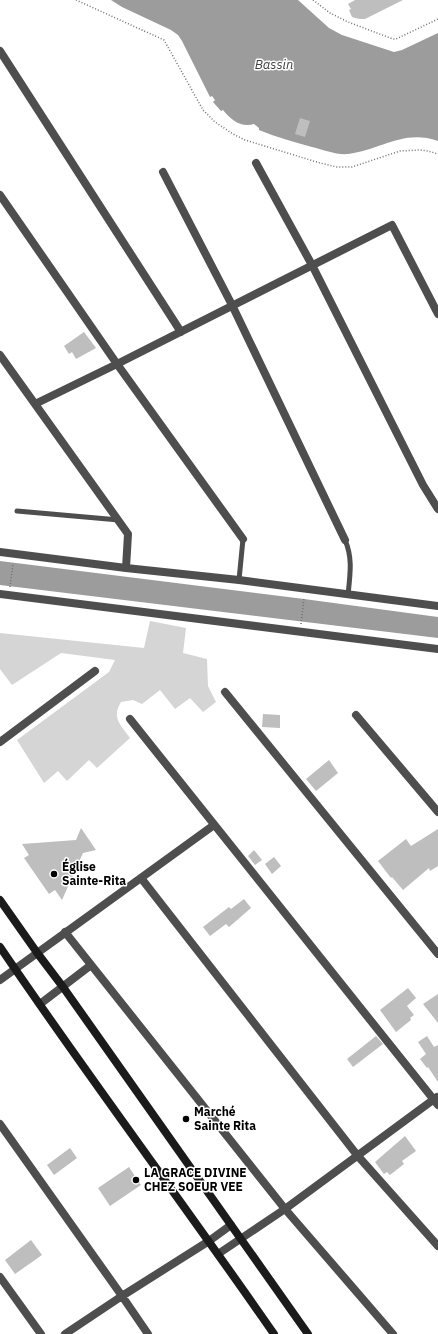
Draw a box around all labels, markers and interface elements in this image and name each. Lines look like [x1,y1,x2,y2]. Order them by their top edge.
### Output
water label: Bassin [255,56,293,73]
place label: Église Sainte-Rita [62,858,126,888]
marker: Église Sainte-Rita [49,869,59,879]
place label: Marché Sainte Rita [194,1104,256,1133]
marker: Marché Sainte Rita [181,1114,191,1124]
place label: LA GRACE DIVINE CHEZ SOEUR VEE [144,1165,247,1194]
marker: LA GRACE DIVINE CHEZ SOEUR VEE [131,1175,141,1185]

